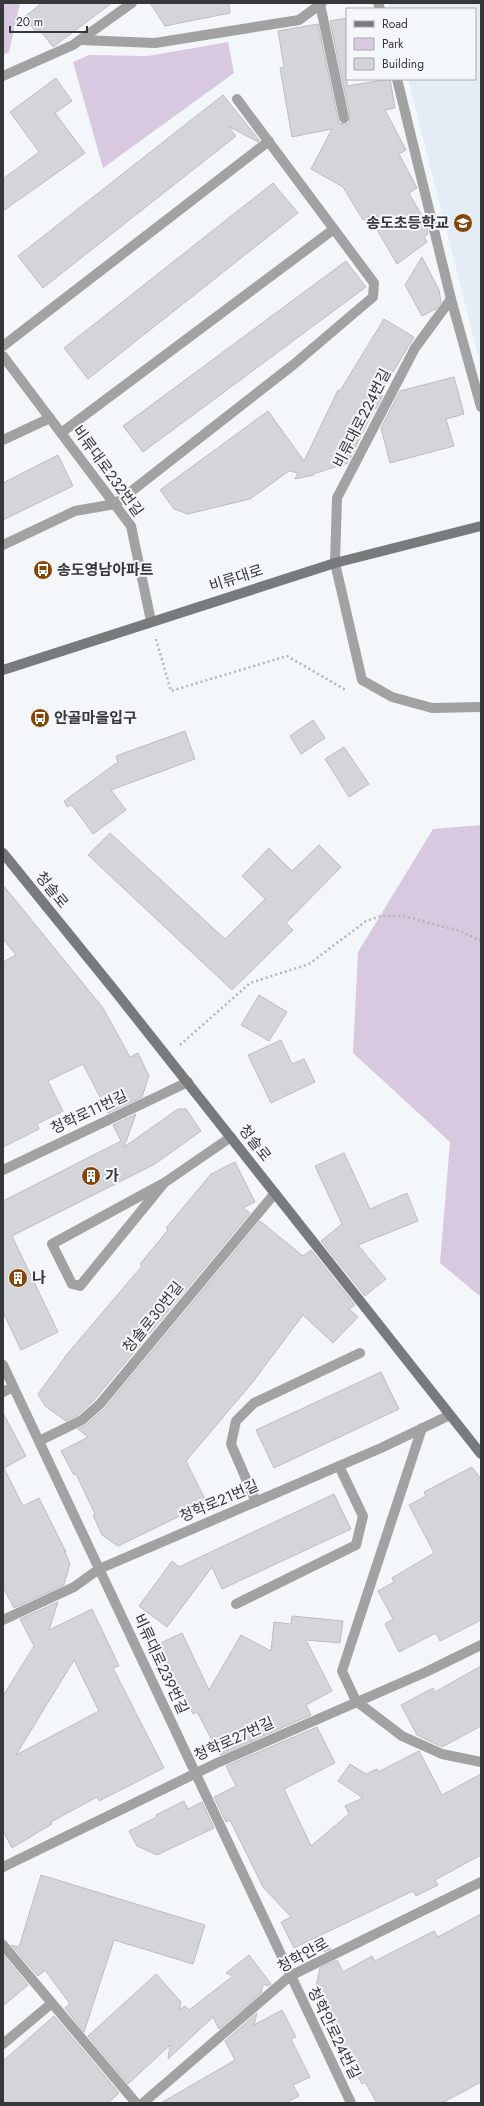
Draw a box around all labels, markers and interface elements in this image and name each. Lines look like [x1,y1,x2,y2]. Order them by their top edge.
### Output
scale bar [10,8,87,34]
legend [346,8,476,80]
text: 20 m [16,13,43,31]
text: Road [382,15,408,33]
text: Park [382,35,404,53]
text: Building [382,55,424,73]
place label: 송도초등학교 [366,212,449,234]
school or university icon: 송도초등학교 [452,212,474,234]
street label: 비류대로224번길 [328,365,396,471]
street label: 비류대로232번길 [67,421,149,521]
bus stop icon: 송도영남아파트 [32,559,54,581]
place label: 송도영남아파트 [57,559,154,581]
street label: 비류대로 [206,559,266,597]
bus stop icon: 안골마을입구 [29,707,51,729]
place label: 안골마을입구 [54,707,137,729]
street label: 청솔로 [30,867,74,913]
street label: 청학로11번길 [47,1085,131,1139]
street label: 청솔로 [234,1120,276,1166]
building icon: 가 [80,1165,102,1187]
place label: 가 [105,1165,119,1187]
building icon: 나 [7,1267,29,1289]
place label: 나 [32,1267,46,1289]
street label: 청솔로30번길 [117,1277,189,1357]
street label: 청학로21번길 [176,1474,262,1528]
street label: 비류대로239번길 [128,1610,194,1718]
street label: 청학로27번길 [191,1712,277,1766]
street label: 청학안로 [274,1932,332,1978]
street label: 청학안로24번길 [302,1983,366,2083]

